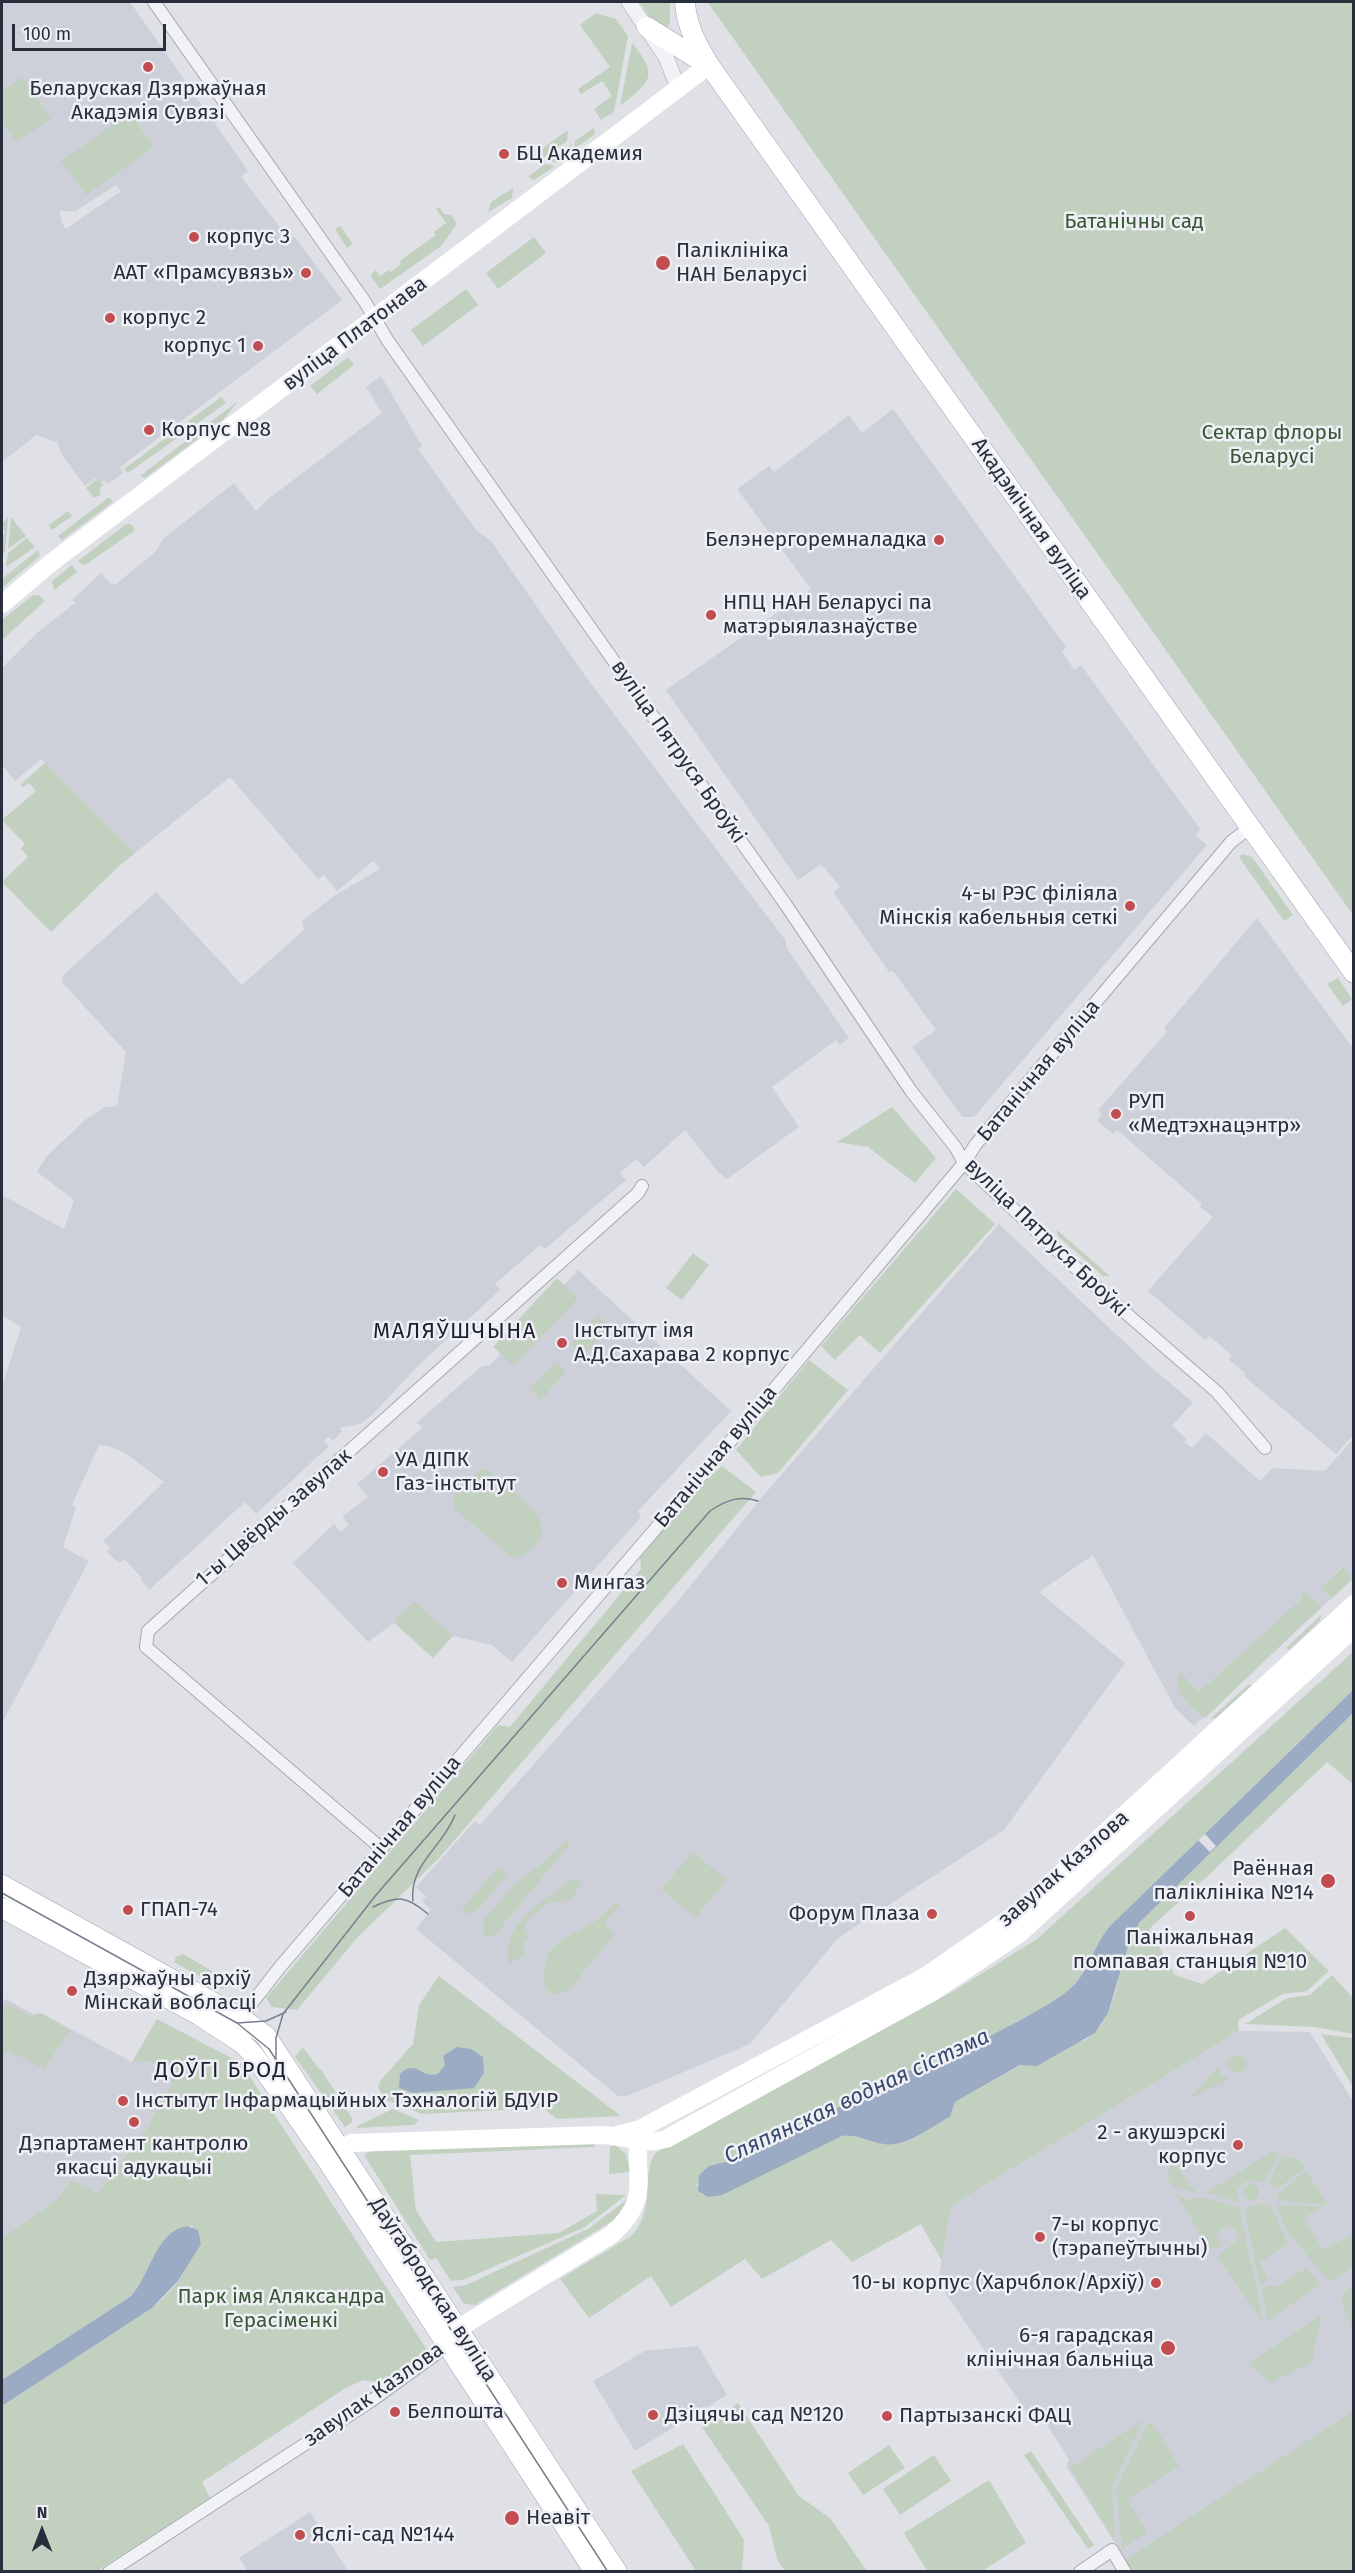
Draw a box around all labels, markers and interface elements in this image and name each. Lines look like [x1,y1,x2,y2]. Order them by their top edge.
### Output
scale bar [15,12,170,50]
text: 100 m [23,23,71,45]
marker: Беларуская Дзяржаўная Акадэмія Сувязі [141,60,155,74]
place label: Беларуская Дзяржаўная Акадэмія Сувязі [29,76,267,126]
place label: БЦ Академия [516,141,643,167]
marker: БЦ Академия [497,147,511,161]
park label: Батанічны сад [1064,209,1204,235]
place label: корпус 3 [206,224,290,250]
marker: корпус 3 [187,230,201,244]
place label: Паліклініка НАН Беларусі [676,238,808,288]
marker: Паліклініка НАН Беларусі [654,254,672,272]
place label: ААТ «Прамсувязь» [114,260,294,286]
marker: ААТ «Прамсувязь» [299,266,313,280]
street label: вуліца Платонава [278,271,432,397]
place label: корпус 2 [122,305,206,331]
marker: корпус 2 [103,311,117,325]
place label: корпус 1 [163,333,246,359]
marker: корпус 1 [251,339,265,353]
place label: Корпус №8 [161,417,271,443]
park label: Сектар флоры Беларусі [1202,420,1342,470]
marker: Корпус №8 [142,423,156,437]
street label: Акадэмічная вуліца [966,433,1096,605]
place label: Белэнергоремналадка [705,527,927,553]
marker: Белэнергоремналадка [932,533,946,547]
place label: НПЦ НАН Беларусі па матэрыялазнаўстве [723,590,932,640]
marker: НПЦ НАН Беларусі па матэрыялазнаўстве [704,608,718,622]
street label: вуліца Пятруся Броўкі [605,656,751,848]
place label: 4-ы РЭС філіяла Мінскія кабельныя сеткі [879,881,1118,931]
marker: 4-ы РЭС філіяла Мінскія кабельныя сеткі [1123,899,1137,913]
street label: Батанічная вуліца [972,995,1106,1147]
place label: РУП «Медтэхнацэнтр» [1128,1089,1301,1139]
marker: РУП «Медтэхнацэнтр» [1109,1107,1123,1121]
street label: вуліца Пятруся Броўкі [959,1153,1133,1323]
place label: Інстытут імя А.Д.Сахарава 2 корпус [574,1318,790,1368]
district label: МАЛЯЎШЧЫНА [373,1319,537,1345]
marker: Інстытут імя А.Д.Сахарава 2 корпус [555,1336,569,1350]
street label: Батанічная вуліца [649,1381,783,1533]
street label: 1-ы Цвёрды завулак [191,1443,357,1593]
place label: УА ДІПК Газ-інстытут [395,1447,516,1497]
marker: УА ДІПК Газ-інстытут [376,1465,390,1479]
place label: Мингаз [574,1570,645,1596]
marker: Мингаз [555,1576,569,1590]
street label: Батанічная вуліца [333,1751,467,1903]
street label: завулак Казлова [994,1805,1134,1933]
place label: Раённая паліклініка №14 [1153,1856,1314,1906]
marker: Раённая паліклініка №14 [1319,1872,1337,1890]
place label: ГПАП-74 [140,1897,218,1923]
place label: Форум Плаза [789,1901,920,1927]
marker: ГПАП-74 [121,1903,135,1917]
marker: Форум Плаза [925,1907,939,1921]
marker: Паніжальная помпавая станцыя №10 [1183,1909,1197,1923]
place label: Паніжальная помпавая станцыя №10 [1073,1925,1307,1975]
place label: Дзяржаўны архіў Мінскай вобласці [84,1966,257,2016]
marker: Дзяржаўны архіў Мінскай вобласці [65,1984,79,1998]
water label: Сляпянская водная сістэма [720,2024,994,2170]
district label: ДОЎГІ БРОД [155,2058,287,2084]
place label: Інстытут Інфармацыйных Тэхналогій БДУІР [135,2088,558,2114]
marker: Інстытут Інфармацыйных Тэхналогій БДУІР [116,2094,130,2108]
marker: Дэпартамент кантролю якасці адукацыі [127,2115,141,2129]
place label: 2 - акушэрскі корпус [1097,2120,1226,2170]
place label: Дэпартамент кантролю якасці адукацыі [20,2131,248,2181]
marker: 2 - акушэрскі корпус [1231,2138,1245,2152]
street label: Даўгабродская вуліца [364,2193,502,2387]
place label: 7-ы корпус (тэрапеўтычны) [1052,2212,1207,2262]
marker: 7-ы корпус (тэрапеўтычны) [1033,2230,1047,2244]
place label: 10-ы корпус (Харчблок/Архіў) [852,2270,1144,2296]
marker: 10-ы корпус (Харчблок/Архіў) [1149,2276,1163,2290]
park label: Парк імя Аляксандра Герасіменкі [177,2284,385,2334]
place label: 6-я гарадская клінічная бальніца [966,2323,1154,2373]
street label: завулак Казлова [299,2337,449,2453]
marker: 6-я гарадская клінічная бальніца [1159,2339,1177,2357]
place label: Белпошта [407,2399,504,2425]
place label: Дзіцячы сад №120 [665,2402,844,2428]
place label: Партызанскі ФАЦ [899,2403,1071,2429]
marker: Белпошта [388,2405,402,2419]
marker: Дзіцячы сад №120 [646,2408,660,2422]
marker: Партызанскі ФАЦ [880,2409,894,2423]
north arrow [12,2501,72,2561]
text: N [37,2503,47,2522]
place label: Неавіт [526,2505,590,2531]
marker: Неавіт [503,2509,521,2527]
place label: Яслі-сад №144 [312,2522,455,2548]
marker: Яслі-сад №144 [293,2528,307,2542]

